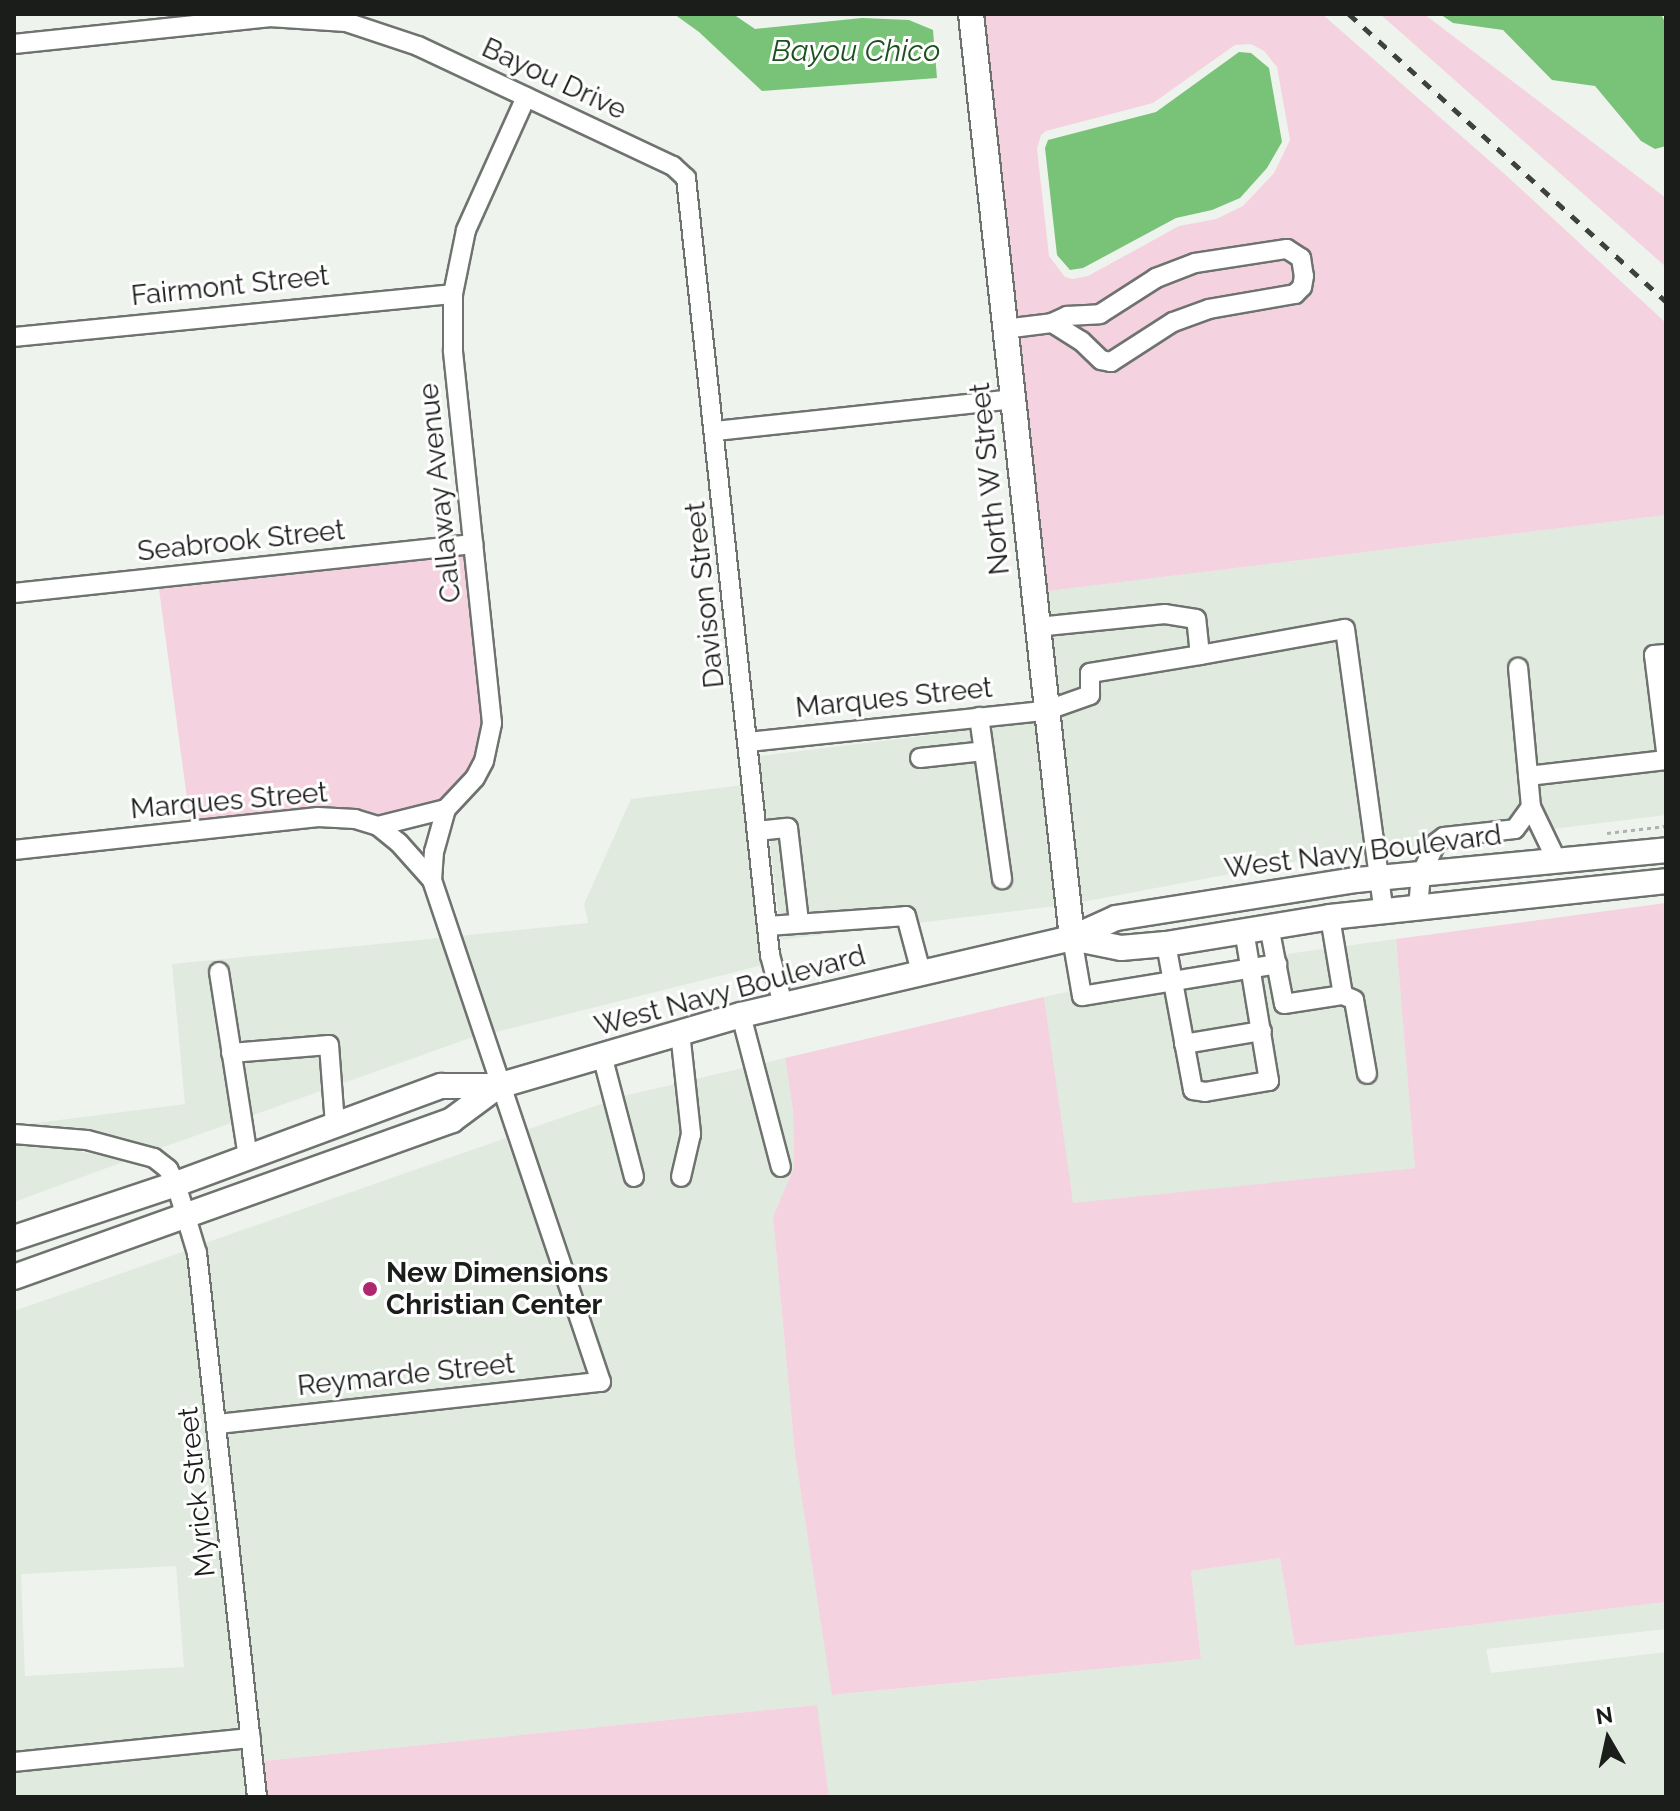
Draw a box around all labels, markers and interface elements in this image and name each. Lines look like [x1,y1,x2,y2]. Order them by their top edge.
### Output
street label: Bayou Drive [476,31,632,127]
water label: Bayou Chico [771,33,941,69]
street label: Fairmont Street [129,259,331,313]
street label: North W Street [963,380,1017,578]
street label: Callaway Avenue [412,381,468,605]
street label: Davison Street [679,500,731,690]
street label: Seabrook Street [136,513,346,569]
street label: Marques Street [794,671,994,725]
street label: Marques Street [129,776,329,826]
street label: West Navy Boulevard [1222,818,1504,886]
street label: West Navy Boulevard [591,939,869,1043]
place label: New Dimensions Christian Center [386,1256,609,1322]
marker: New Dimensions Christian Center [361,1280,379,1298]
street label: Reymarde Street [296,1347,516,1403]
street label: Myrick Street [171,1405,223,1579]
north arrow [1568,1699,1648,1779]
text: N [1594,1701,1615,1729]

